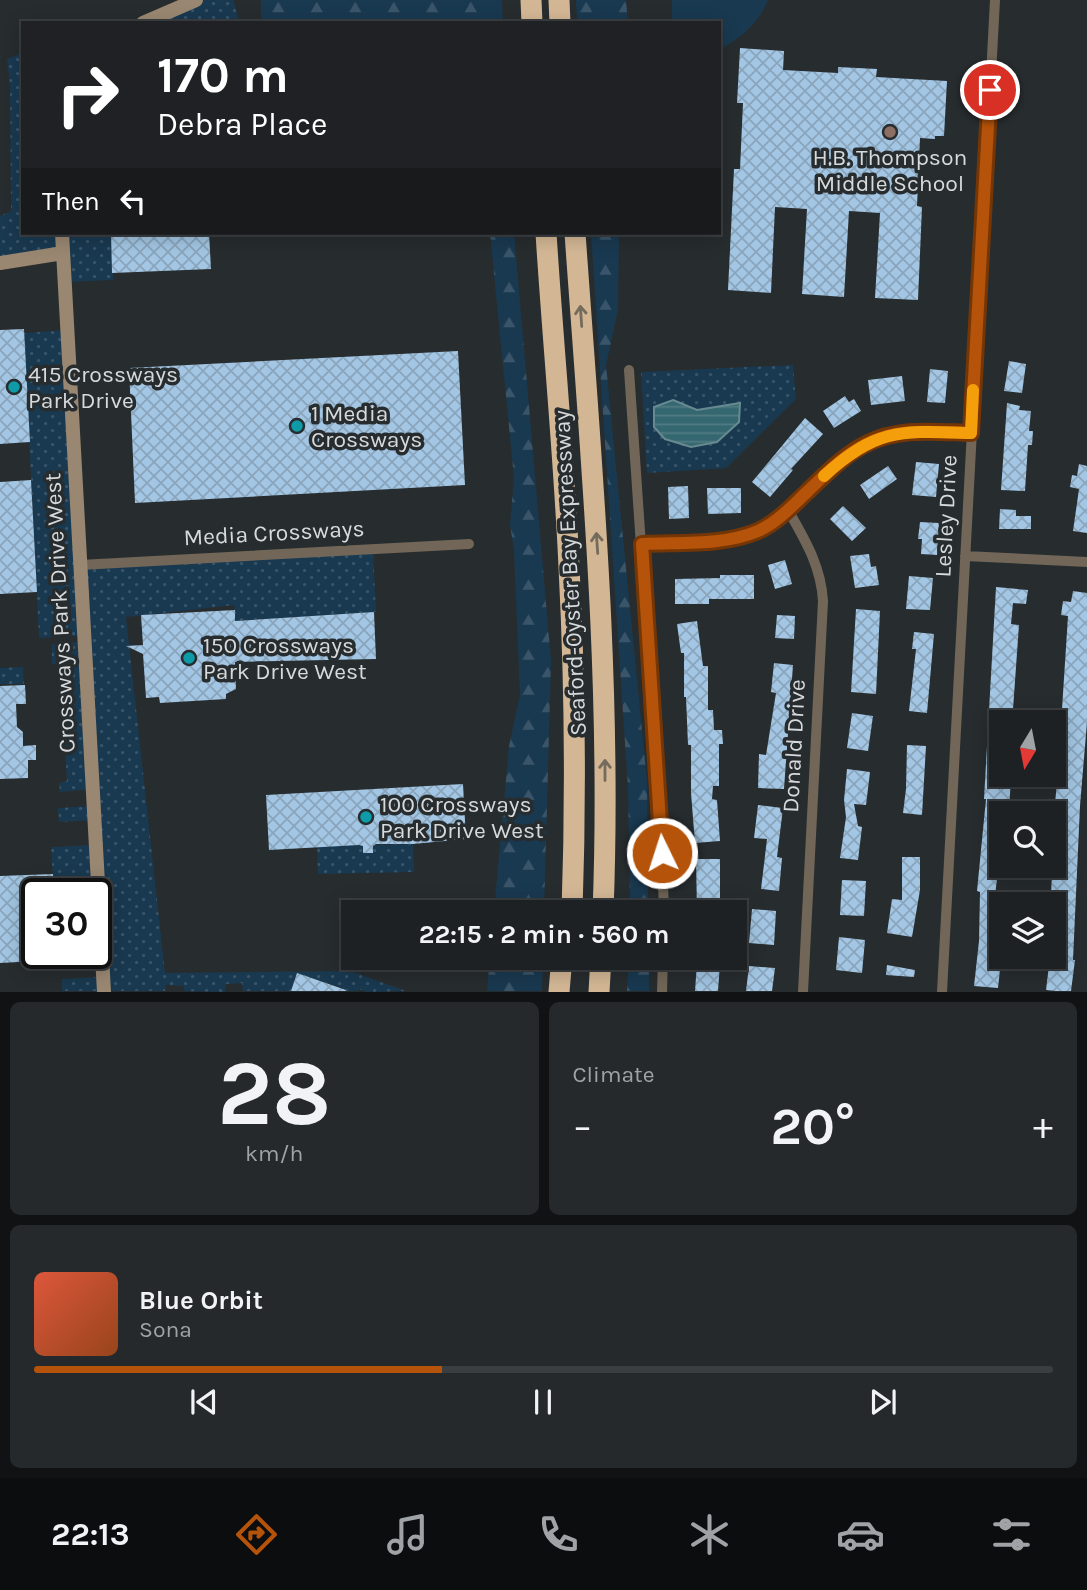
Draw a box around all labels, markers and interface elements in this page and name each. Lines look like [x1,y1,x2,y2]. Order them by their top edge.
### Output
text: 170 m [157,47,289,104]
icon: right [42,49,133,140]
pin [960,60,1020,120]
icon: arrive [971,71,1009,109]
text: Debra Place [157,106,328,143]
marker: H.B. Thompson Middle School [882,124,898,140]
place label: H.B. Thompson Middle School [813,144,967,197]
icon: left [114,182,152,220]
text: Then [42,186,100,217]
one-way arrow [574,305,587,328]
place label: 415 Crossways Park Drive [28,361,178,414]
marker: 415 Crossways Park Drive [6,379,22,395]
place label: 1 Media Crossways [311,400,422,453]
street label: Seaford-Oyster Bay Expressway [548,409,592,737]
marker: 1 Media Crossways [289,418,305,434]
street label: Lesley Drive [929,454,963,578]
street label: Crossways Park Drive West [39,472,81,754]
street label: Media Crossways [183,515,365,551]
one-way arrow [590,532,603,555]
place label: 150 Crossways Park Drive West [203,632,367,685]
marker: 150 Crossways Park Drive West [181,650,197,666]
street label: Donald Drive [777,679,811,813]
north arrow [989,710,1066,788]
map controls [989,710,1066,969]
one-way arrow [598,759,612,782]
place label: 100 Crossways Park Drive West [380,791,544,844]
button: search [989,801,1066,878]
marker: 100 Crossways Park Drive West [358,809,374,825]
position arrow [625,816,699,890]
speed limit sign: 30 [21,878,112,969]
button: layers [989,892,1066,969]
text: 22:15 · 2 min · 560 m [419,919,669,950]
text: 28 [217,1041,331,1147]
text: Climate [573,1061,655,1088]
text: 20° [770,1096,855,1157]
text: − [573,1104,592,1149]
text: + [1033,1104,1053,1149]
text: km/h [245,1140,303,1167]
text: Blue Orbit [139,1285,263,1316]
text: Sona [139,1316,192,1343]
icon: previous [185,1383,223,1421]
icon: pause [524,1383,562,1421]
icon: next [864,1383,902,1421]
icon: directions [232,1510,281,1559]
icon: music [383,1510,432,1559]
icon: phone [534,1510,583,1559]
icon: climate [685,1510,734,1559]
icon: car [836,1510,885,1559]
icon: filters [987,1510,1036,1559]
text: 22:13 [51,1516,130,1553]

